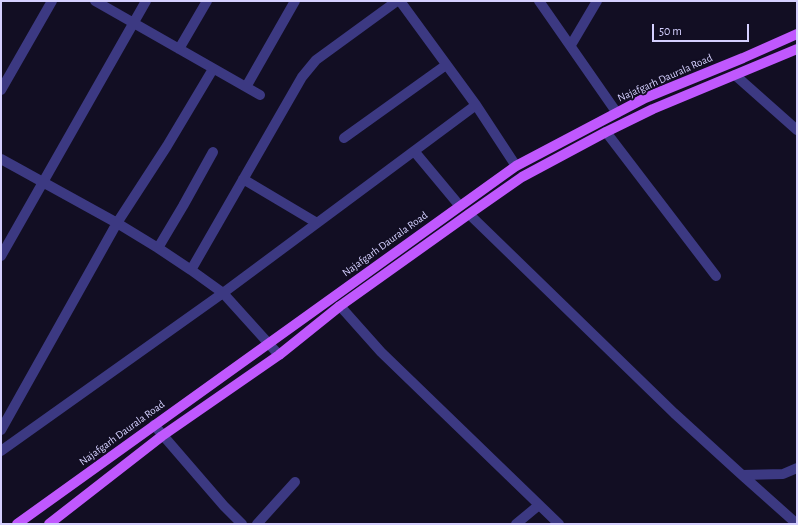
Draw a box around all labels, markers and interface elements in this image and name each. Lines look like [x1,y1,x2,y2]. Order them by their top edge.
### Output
scale bar [654,16,751,42]
text: 50 m [659,25,682,37]
street label: Najafgarh Daurala Road [616,51,714,105]
street label: Najafgarh Daurala Road [340,209,430,279]
street label: Najafgarh Daurala Road [77,398,167,468]

